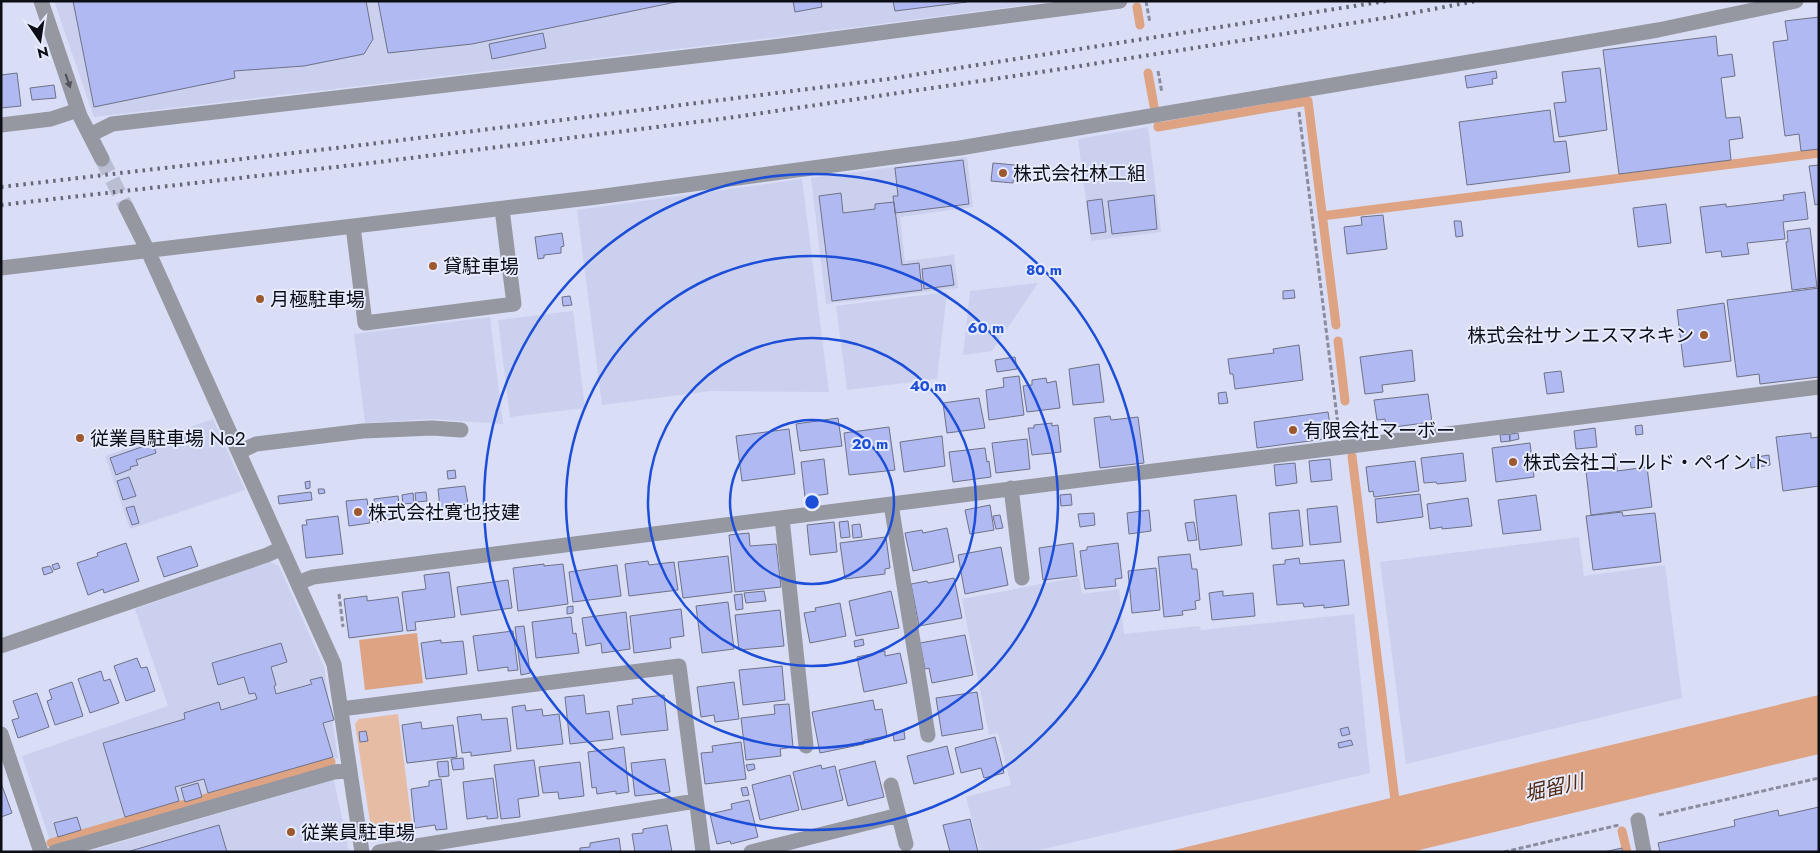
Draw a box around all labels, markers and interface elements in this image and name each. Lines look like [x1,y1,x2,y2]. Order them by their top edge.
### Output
north arrow [15,15,65,65]
text: N [35,42,51,64]
one-way arrow [65,73,72,88]
place label: 株式会社林工組 [1013,160,1146,187]
marker: 株式会社林工組 [997,167,1009,179]
place label: 貸駐車場 [443,253,519,280]
text: 80 m [1026,259,1062,281]
marker: 貸駐車場 [427,260,439,272]
place label: 月極駐車場 [270,286,365,313]
marker: 月極駐車場 [254,293,266,305]
text: 60 m [968,317,1004,339]
place label: 株式会社サンエスマネキン [1467,322,1694,349]
marker: 株式会社サンエスマネキン [1698,329,1710,341]
text: 40 m [909,375,947,397]
place label: 有限会社マーボー [1303,417,1455,444]
marker: 有限会社マーボー [1287,424,1299,436]
place label: 従業員駐車場 No2 [90,425,246,452]
marker: 従業員駐車場 No2 [74,432,86,444]
text: 20 m [852,433,888,455]
place label: 株式会社ゴールド・ペイント [1523,449,1770,476]
marker: 株式会社ゴールド・ペイント [1507,456,1519,468]
centre of rings [803,493,821,511]
place label: 株式会社寛也技建 [368,499,520,526]
marker: 株式会社寛也技建 [352,506,364,518]
water label: 堀留川 [1522,767,1588,809]
place label: 従業員駐車場 [301,819,415,846]
marker: 従業員駐車場 [285,826,297,838]

